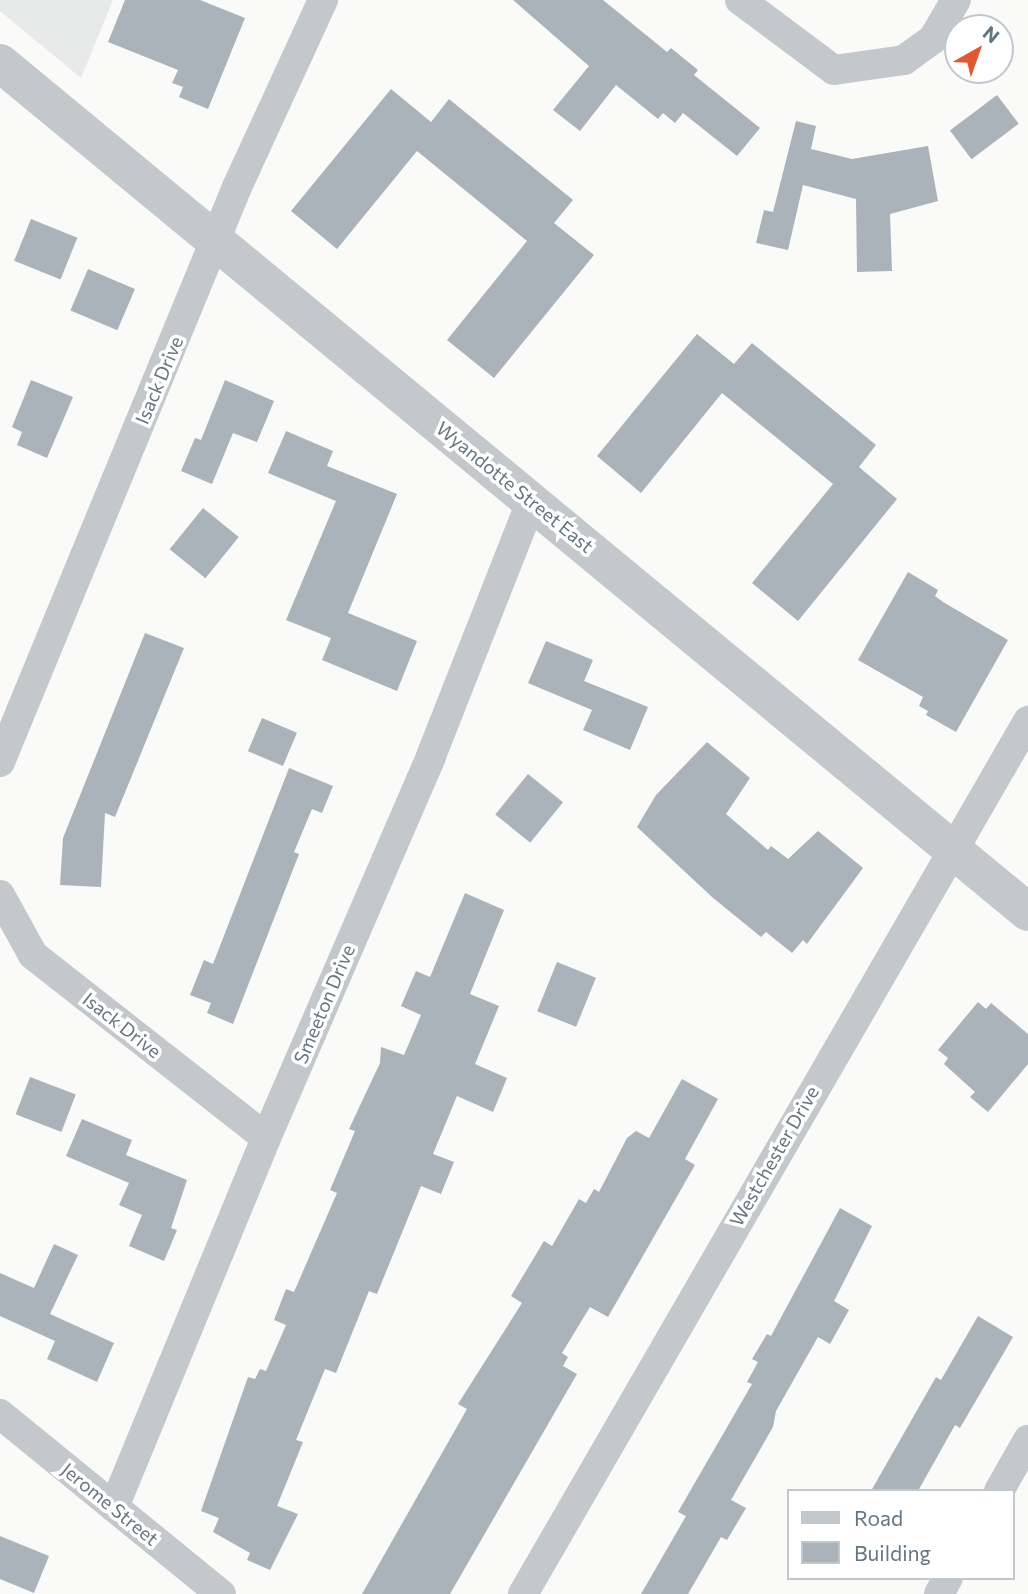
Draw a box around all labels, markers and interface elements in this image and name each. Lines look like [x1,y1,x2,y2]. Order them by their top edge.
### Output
north arrow [944,14,1014,84]
text: N [979,21,1004,47]
street label: Isack Drive [130,333,188,427]
street label: Wyandotte Street East [432,417,598,557]
street label: Smeeton Drive [289,941,359,1067]
street label: Isack Drive [78,987,166,1063]
street label: Westchester Drive [725,1082,823,1230]
street label: Jerome Street [57,1458,163,1550]
legend [786,1489,1014,1580]
text: Road [854,1505,903,1530]
text: Building [854,1540,931,1565]

